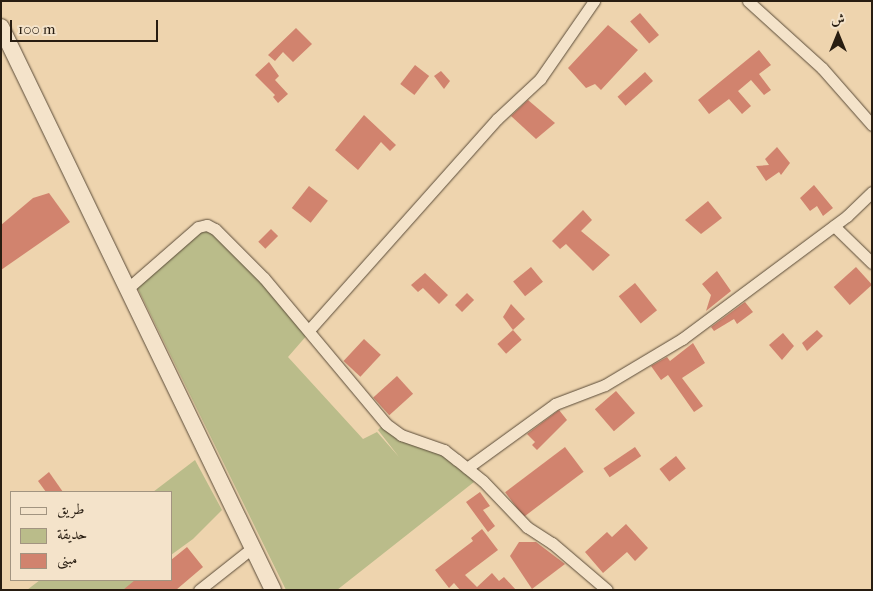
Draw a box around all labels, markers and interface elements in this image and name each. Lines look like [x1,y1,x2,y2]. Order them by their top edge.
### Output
scale bar [12,10,160,42]
north arrow [813,10,863,60]
text: ش [831,11,845,28]
text: 100 m [18,20,56,38]
legend [10,491,172,581]
text: طريق [57,500,84,518]
text: حديقة [57,525,87,543]
text: مبنى [57,550,77,568]

